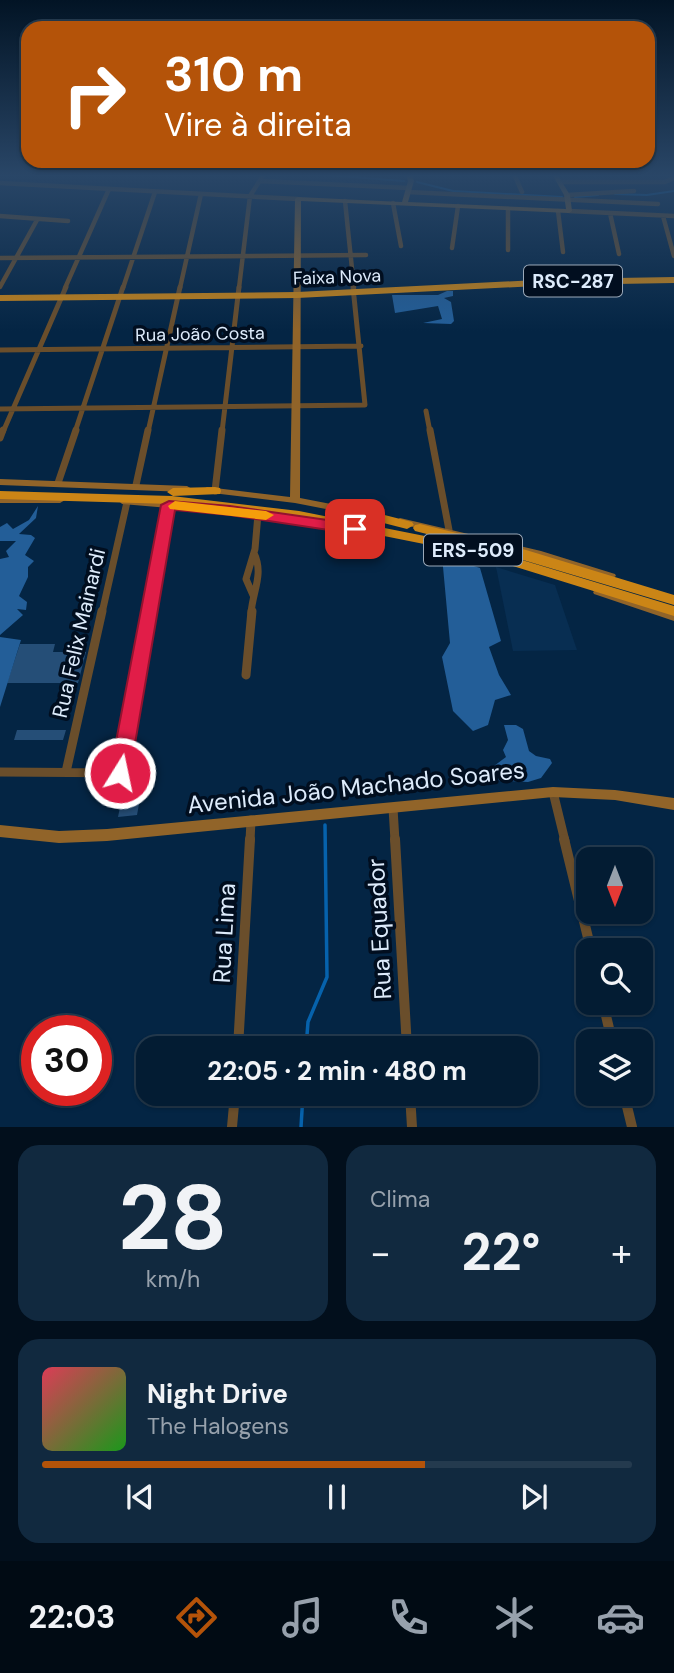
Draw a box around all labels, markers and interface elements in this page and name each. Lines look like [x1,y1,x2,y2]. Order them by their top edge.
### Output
text: 310 m [164,42,303,106]
icon: right [49,49,140,140]
text: Vire à direita [164,104,352,146]
street label: Faixa Nova [293,263,381,291]
road number: RSC-287 [524,266,622,296]
street label: Rua João Costa [135,321,265,347]
pin [325,499,385,559]
icon: arrive [336,510,374,548]
road number: ERS-509 [424,534,522,566]
street label: Rua Felix Mainardi [46,545,112,721]
position arrow [83,736,157,810]
street label: Avenida João Machado Soares [186,754,526,820]
north arrow [576,847,653,924]
map controls [576,847,653,1106]
street label: Rua Equador [360,858,398,1000]
street label: Rua Lima [206,882,242,984]
button: search [576,938,653,1015]
speed limit sign: 30 [21,1015,112,1106]
button: layers [576,1029,653,1106]
text: 22:05 · 2 min · 480 m [207,1054,467,1088]
text: 28 [118,1159,228,1277]
text: Clima [370,1184,430,1214]
text: 22° [462,1218,540,1286]
text: − [370,1228,391,1278]
text: + [611,1228,632,1278]
text: km/h [146,1264,200,1294]
text: Night Drive [147,1377,288,1411]
text: The Halogens [147,1411,289,1441]
icon: previous [121,1478,159,1516]
icon: pause [318,1478,356,1516]
icon: next [515,1478,553,1516]
icon: directions [172,1593,221,1642]
icon: music [278,1593,327,1642]
icon: phone [384,1593,433,1642]
icon: climate [490,1593,539,1642]
icon: car [596,1593,645,1642]
text: 22:03 [29,1596,115,1638]

